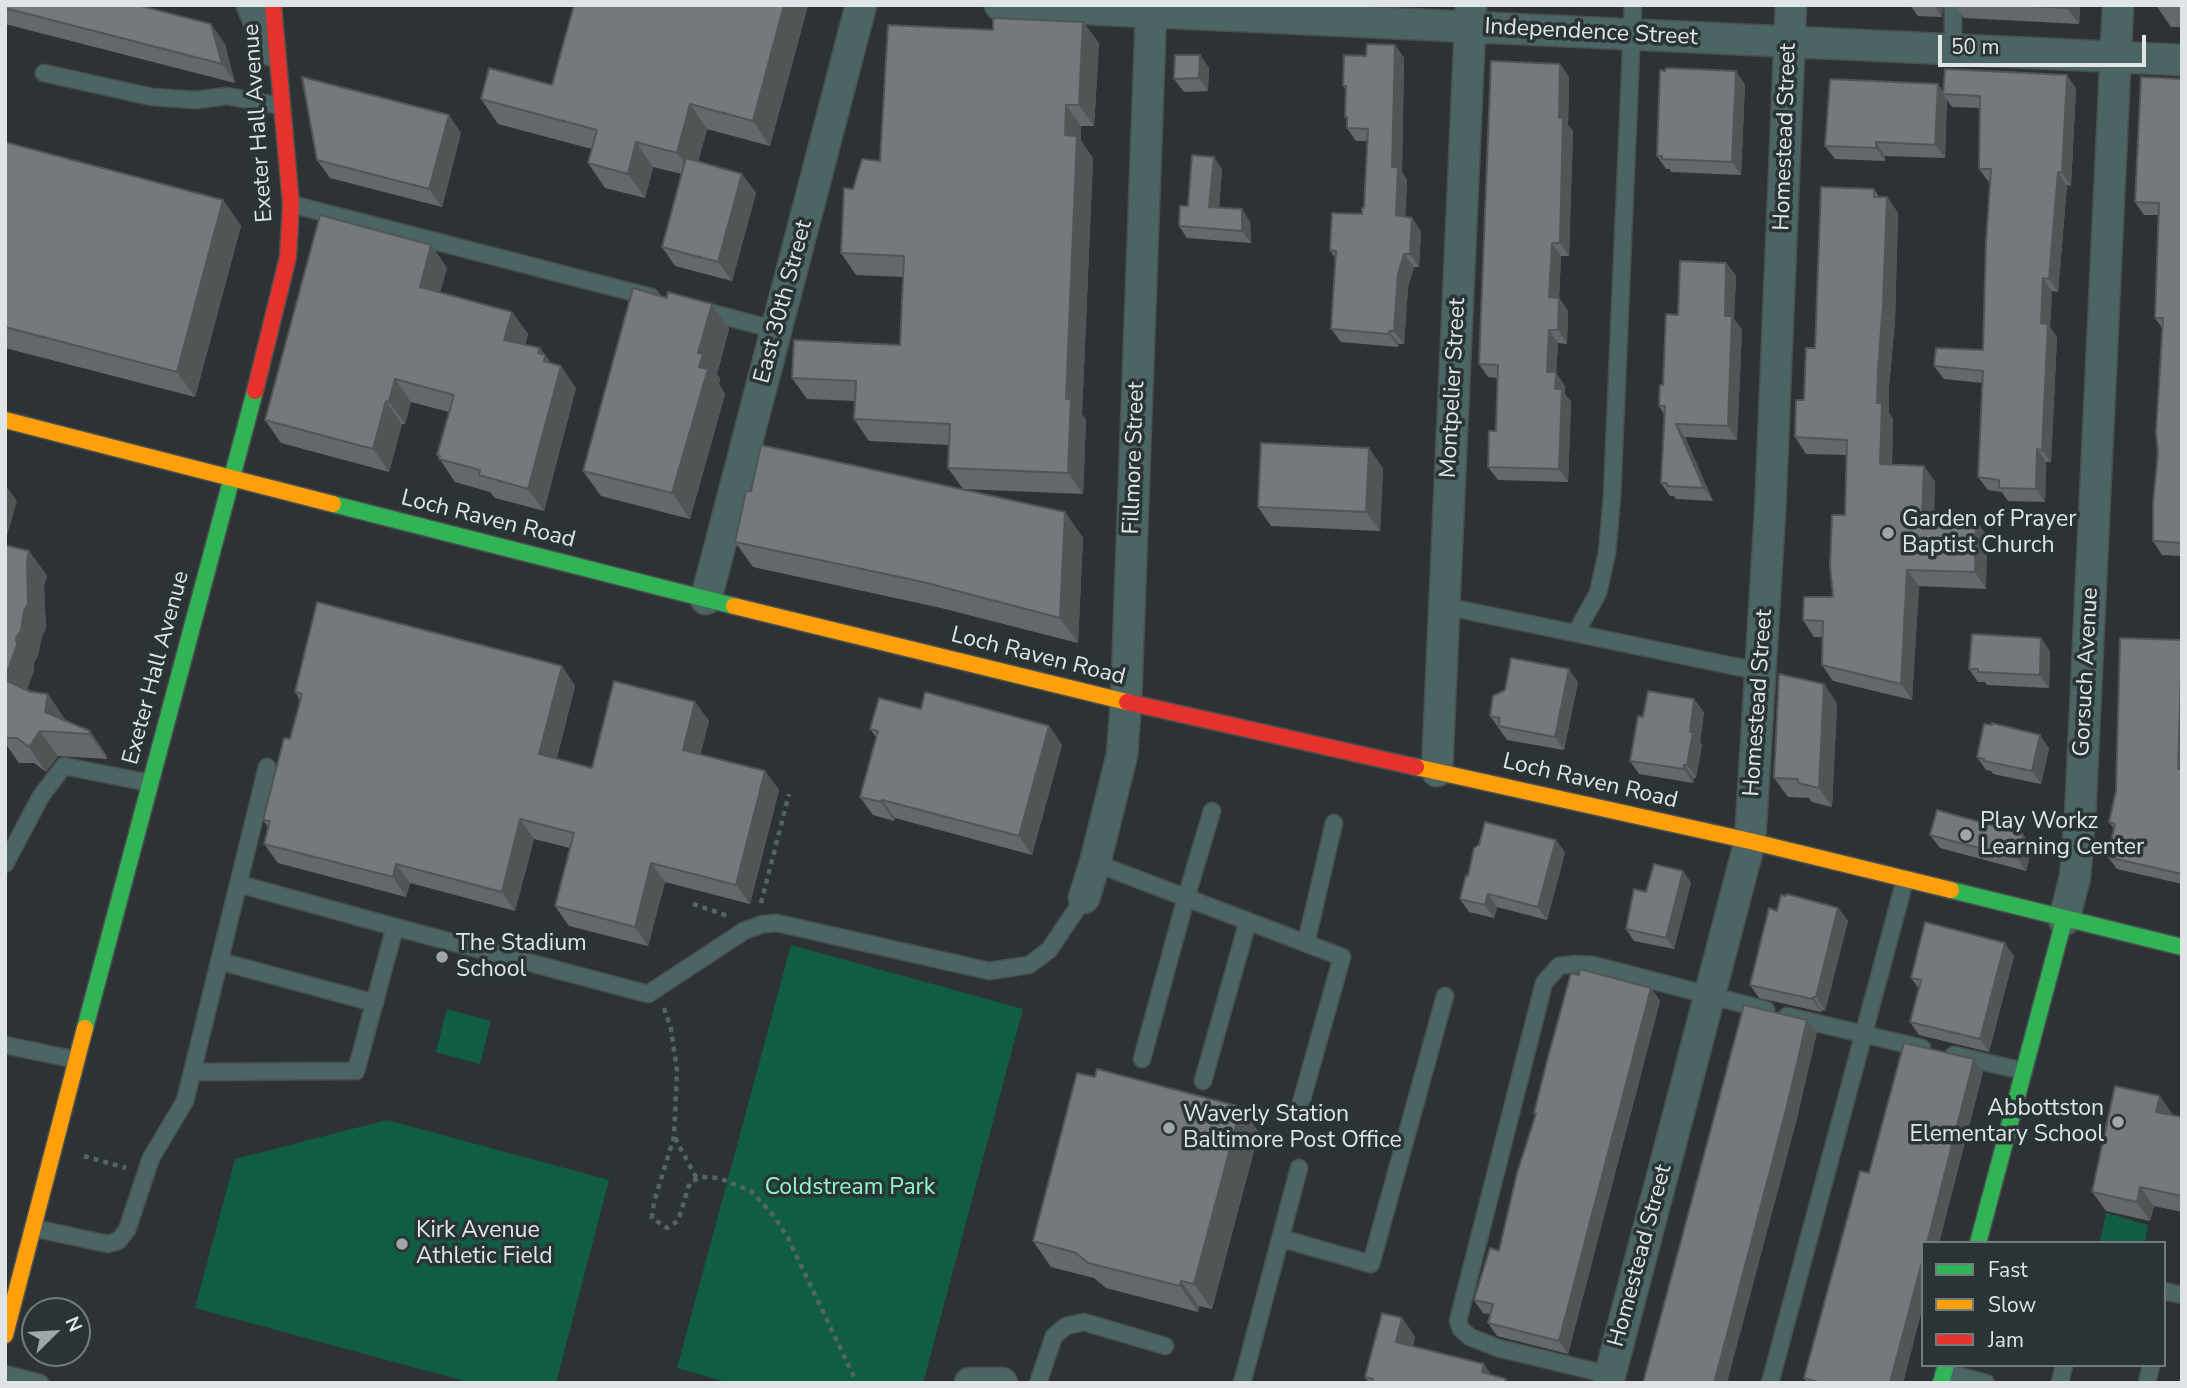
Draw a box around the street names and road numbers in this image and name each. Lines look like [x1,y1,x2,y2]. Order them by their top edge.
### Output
street label: Independence Street [1484,14,1698,52]
street label: Exeter Hall Avenue [238,23,280,223]
street label: Homestead Street [1769,43,1803,231]
street label: East 30th Street [749,217,819,387]
street label: Montpelier Street [1435,297,1473,479]
street label: Fillmore Street [1119,381,1151,535]
street label: Loch Raven Road [398,485,578,555]
street label: Exeter Hall Avenue [118,568,196,768]
street label: Gorsuch Avenue [2069,587,2105,757]
street label: Homestead Street [1739,608,1779,798]
street label: Loch Raven Road [948,622,1128,692]
street label: Loch Raven Road [1500,748,1680,816]
street label: Homestead Street [1603,1162,1679,1350]

